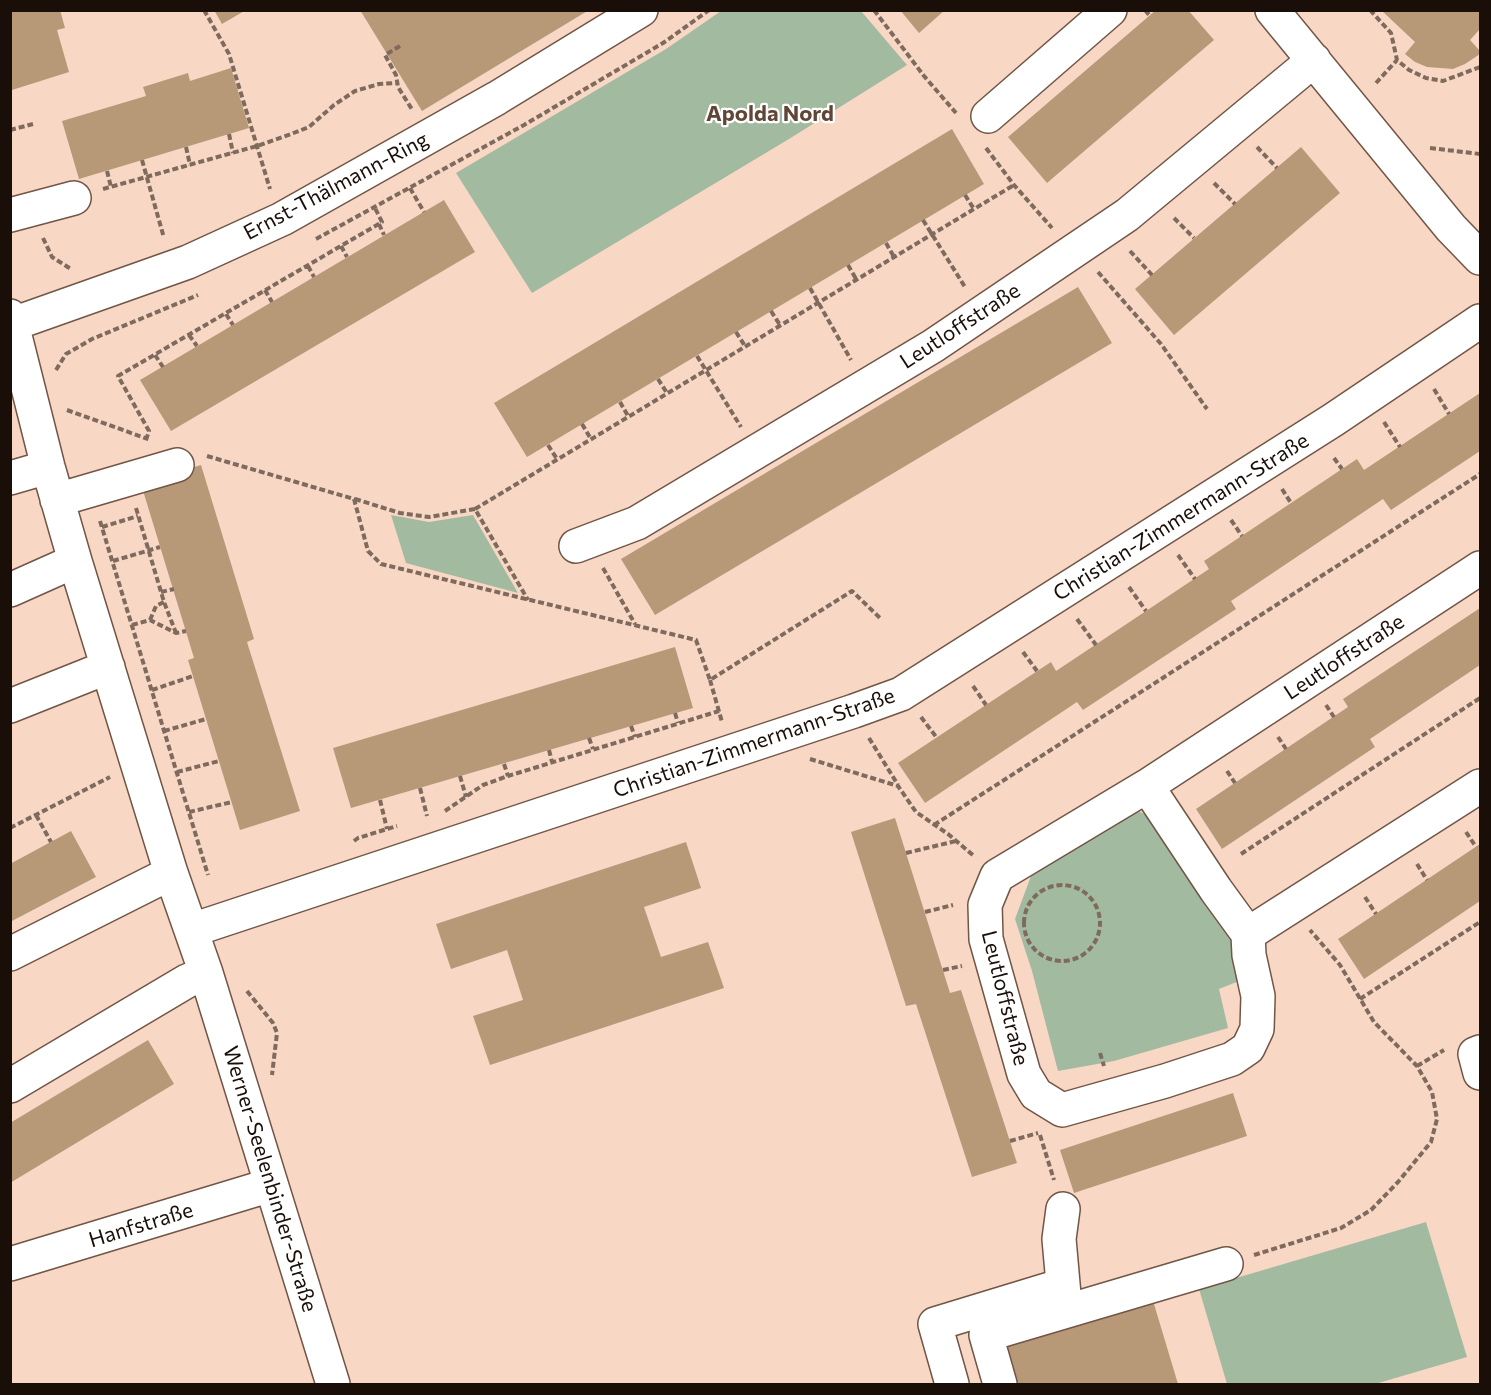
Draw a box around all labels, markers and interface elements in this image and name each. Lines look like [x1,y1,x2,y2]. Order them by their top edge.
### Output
district label: Apolda Nord [706,101,834,127]
street label: Ernst-Thälmann-Ring [239,127,433,245]
street label: Leutloffstraße [895,278,1025,374]
street label: Christian-Zimmermann-Straße [1049,428,1313,606]
street label: Leutloffstraße [1279,609,1409,705]
street label: Christian-Zimmermann-Straße [610,683,898,803]
street label: Leutloffstraße [976,928,1034,1068]
street label: Werner-Seelenbinder-Straße [218,1043,322,1315]
street label: Hanfstraße [86,1197,196,1253]

